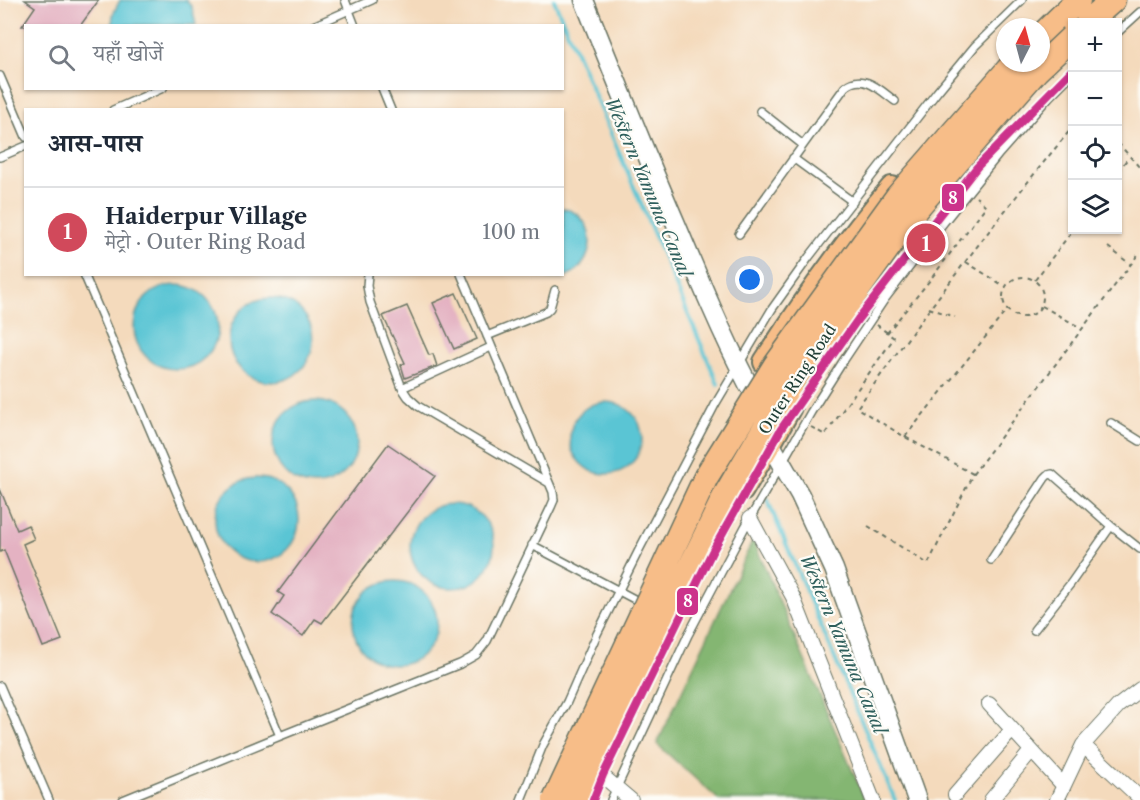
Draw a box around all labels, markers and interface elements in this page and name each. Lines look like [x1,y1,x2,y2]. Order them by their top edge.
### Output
north arrow [996,18,1050,72]
map controls [1068,18,1122,234]
button: + [1068,18,1122,72]
search box [24,24,564,90]
text: यहाँ खोजें [93,40,163,67]
icon: search [45,41,78,74]
button: − [1068,72,1122,126]
water label: Western Yamuna Canal [600,93,697,283]
button: locate [1068,126,1122,180]
text: आस-पास [48,127,142,159]
button: layers [1068,180,1122,234]
line badge: 8 [941,183,965,212]
text: 8 [948,188,958,208]
text: Haiderpur Village [105,203,307,230]
text: 1 [63,220,72,244]
text: 100 m [482,220,540,244]
pin: 1 [906,220,946,266]
text: मेट्रो · Outer Ring Road [105,230,306,254]
your location [735,265,764,294]
street label: Outer Ring Road [754,320,840,438]
water label: Western Yamuna Canal [795,550,892,740]
line badge: 8 [676,587,699,616]
text: 8 [683,591,693,611]

